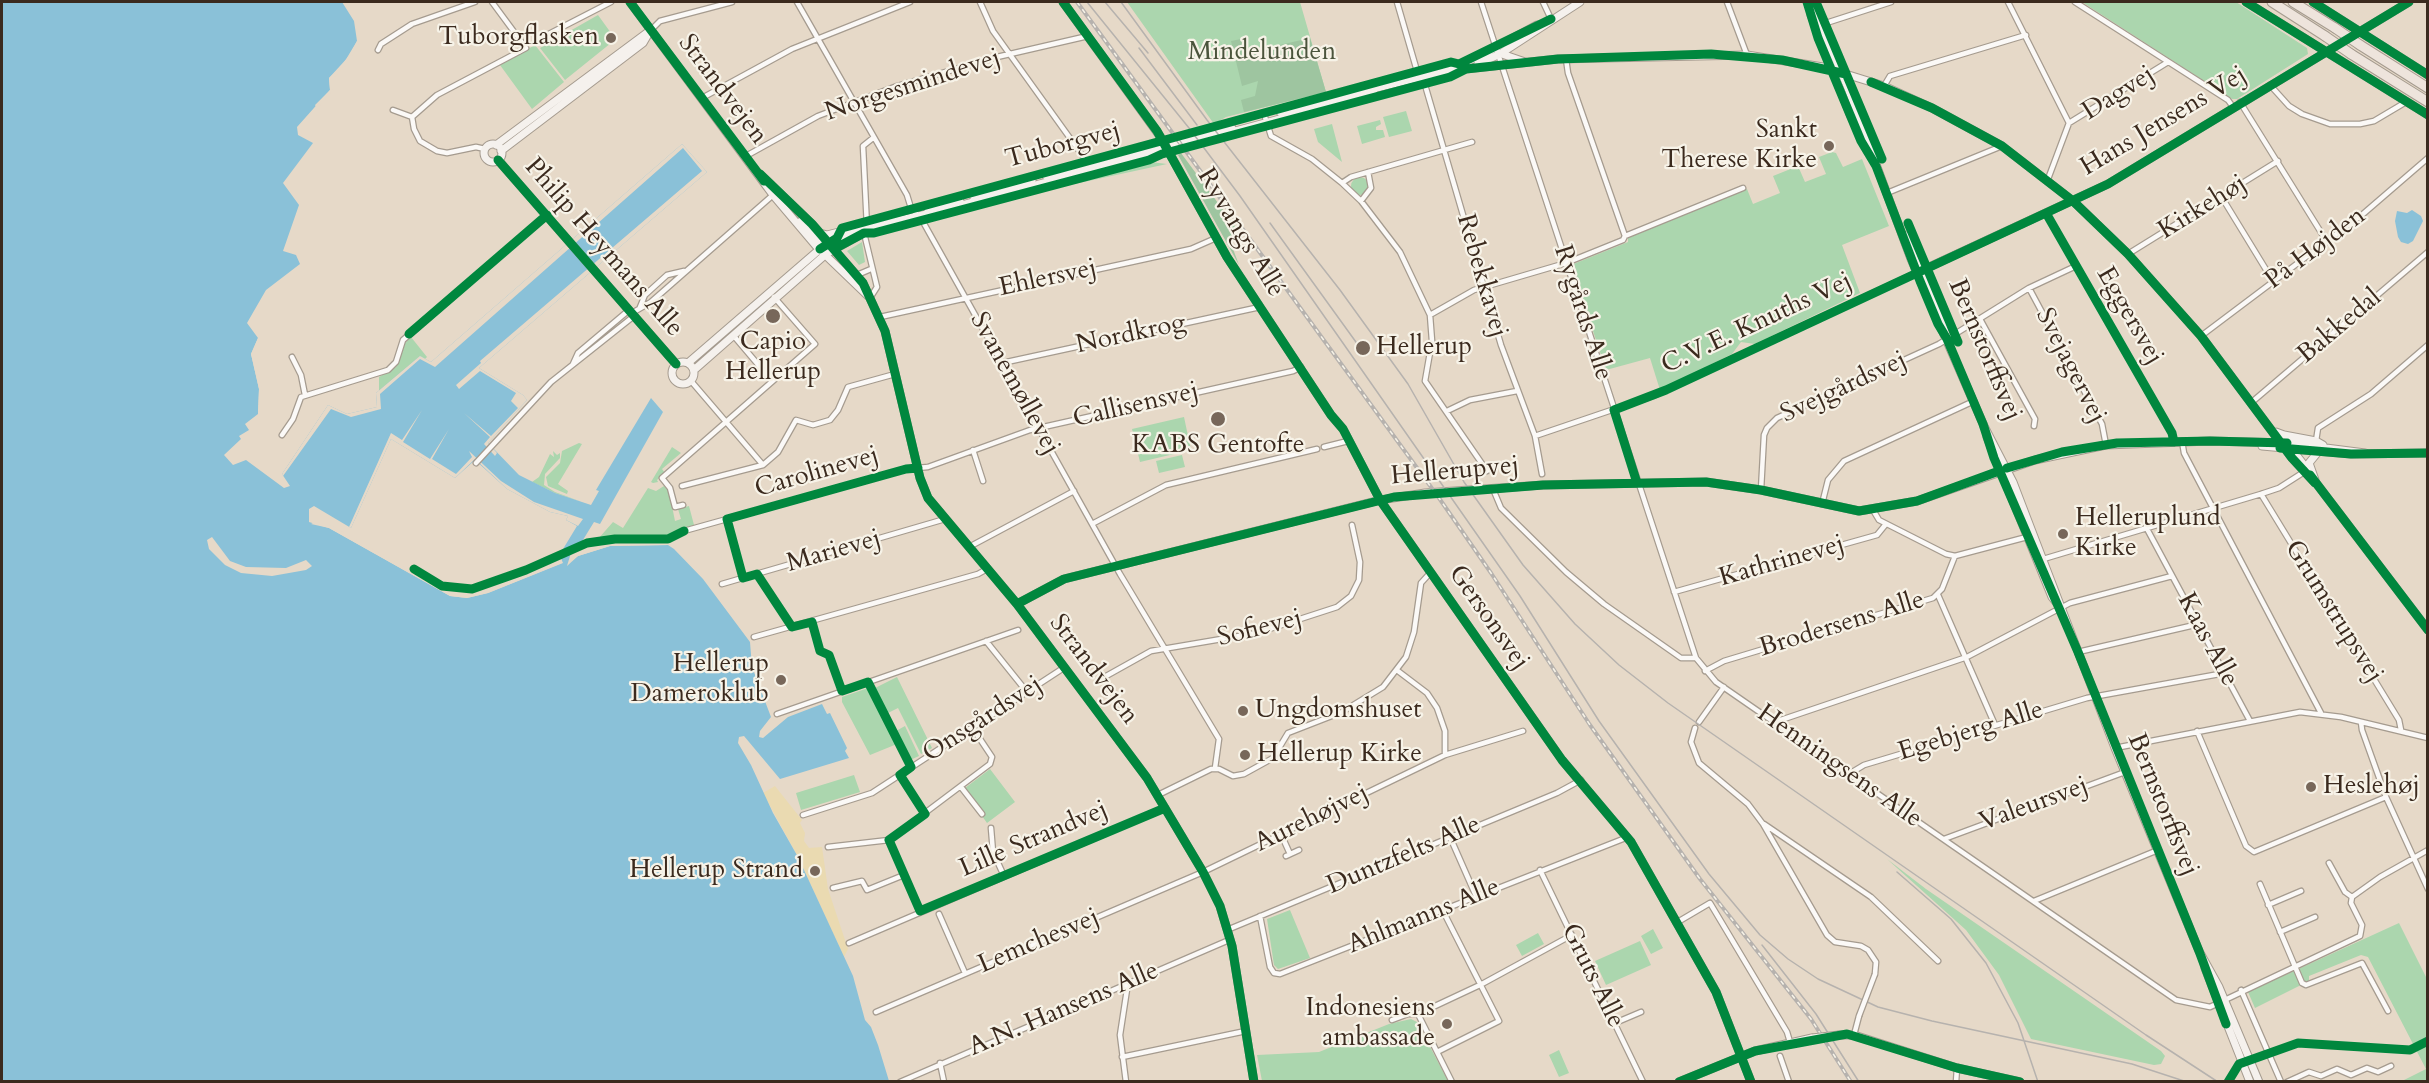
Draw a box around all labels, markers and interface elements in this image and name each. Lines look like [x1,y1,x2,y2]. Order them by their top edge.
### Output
place label: Tuborgflasken [438,22,599,54]
street label: Strandvejen [671,29,773,151]
marker: Tuborgflasken [604,31,618,45]
park label: Mindelunden [1188,37,1336,69]
street label: Norgesmindevej [821,43,1005,129]
street label: Hans Jensens Vej [2075,60,2253,184]
street label: Dagvej [2077,60,2161,128]
place label: Sankt Therese Kirke [1661,115,1817,176]
street label: Tuborgvej [1002,116,1124,176]
marker: Sankt Therese Kirke [1822,139,1836,153]
street label: Philip Heymans Alle [517,152,689,344]
street label: Ryvangs Allé [1189,163,1291,303]
street label: Kirkehøj [2153,169,2253,247]
street label: På Højden [2260,201,2372,297]
street label: Rebekkavej [1449,211,1513,341]
street label: Rygårds Alle [1546,242,1618,384]
street label: Ehlersvej [996,253,1100,305]
street label: Eggersvej [2089,262,2169,370]
street label: C.V.E. Knuths Vej [1657,266,1857,382]
street label: Bernstorffsvej [1940,275,2028,425]
street label: Bakkedal [2292,283,2388,371]
street label: Svejagervej [2028,303,2112,429]
marker: Capio Hellerup [764,307,782,325]
street label: Svanemøllevej [962,307,1066,461]
street label: Nordkrog [1073,308,1189,362]
place label: Capio Hellerup [725,327,821,388]
place label: Hellerup [1376,332,1472,364]
marker: Hellerup [1354,339,1372,357]
street label: Svejgårdsvej [1776,345,1912,431]
street label: Callisensvej [1070,376,1202,436]
marker: KABS Gentofte [1209,410,1227,428]
place label: KABS Gentofte [1132,430,1304,462]
street label: Carolinevej [751,440,883,506]
street label: Hellerupvej [1390,451,1520,493]
place label: Helleruplund Kirke [2075,503,2221,564]
street label: Marievej [783,524,885,580]
marker: Helleruplund Kirke [2056,527,2070,541]
street label: Kathrinevej [1716,529,1848,595]
street label: Grumstrupsvej [2277,535,2389,689]
street label: Gersonsvej [1441,560,1535,676]
street label: Brodersens Alle [1756,585,1928,665]
street label: Kaas Alle [2170,588,2244,692]
street label: Sofievej [1215,603,1305,655]
street label: Strandvejen [1042,609,1144,731]
place label: Hellerup Dameroklub [631,649,769,710]
street label: Onsgårdsvej [917,670,1049,770]
marker: Hellerup Dameroklub [774,673,788,687]
place label: Ungdomshuset [1255,695,1421,727]
street label: Egebjerg Alle [1895,695,2047,769]
street label: Henningsens Alle [1750,699,1928,835]
marker: Ungdomshuset [1236,704,1250,718]
street label: Bernstorffsvej [2119,729,2205,881]
place label: Hellerup Kirke [1257,739,1422,771]
marker: Hellerup Kirke [1238,748,1252,762]
street label: Valeursvej [1975,771,2093,839]
place label: Heslehøj [2323,771,2420,803]
street label: Aurehøjvej [1250,778,1374,860]
marker: Heslehøj [2304,780,2318,794]
street label: Lille Strandvej [955,795,1113,885]
street label: Duntzfelts Alle [1323,810,1485,902]
place label: Hellerup Strand [629,855,803,887]
marker: Hellerup Strand [808,864,822,878]
street label: Ahlmanns Alle [1343,872,1505,962]
street label: Lemchesvej [974,903,1104,981]
street label: Gruts Alle [1553,919,1631,1033]
street label: A.N. Hansens Alle [964,956,1164,1064]
place label: Indonesiens ambassade [1306,993,1435,1054]
marker: Indonesiens ambassade [1440,1017,1454,1031]

